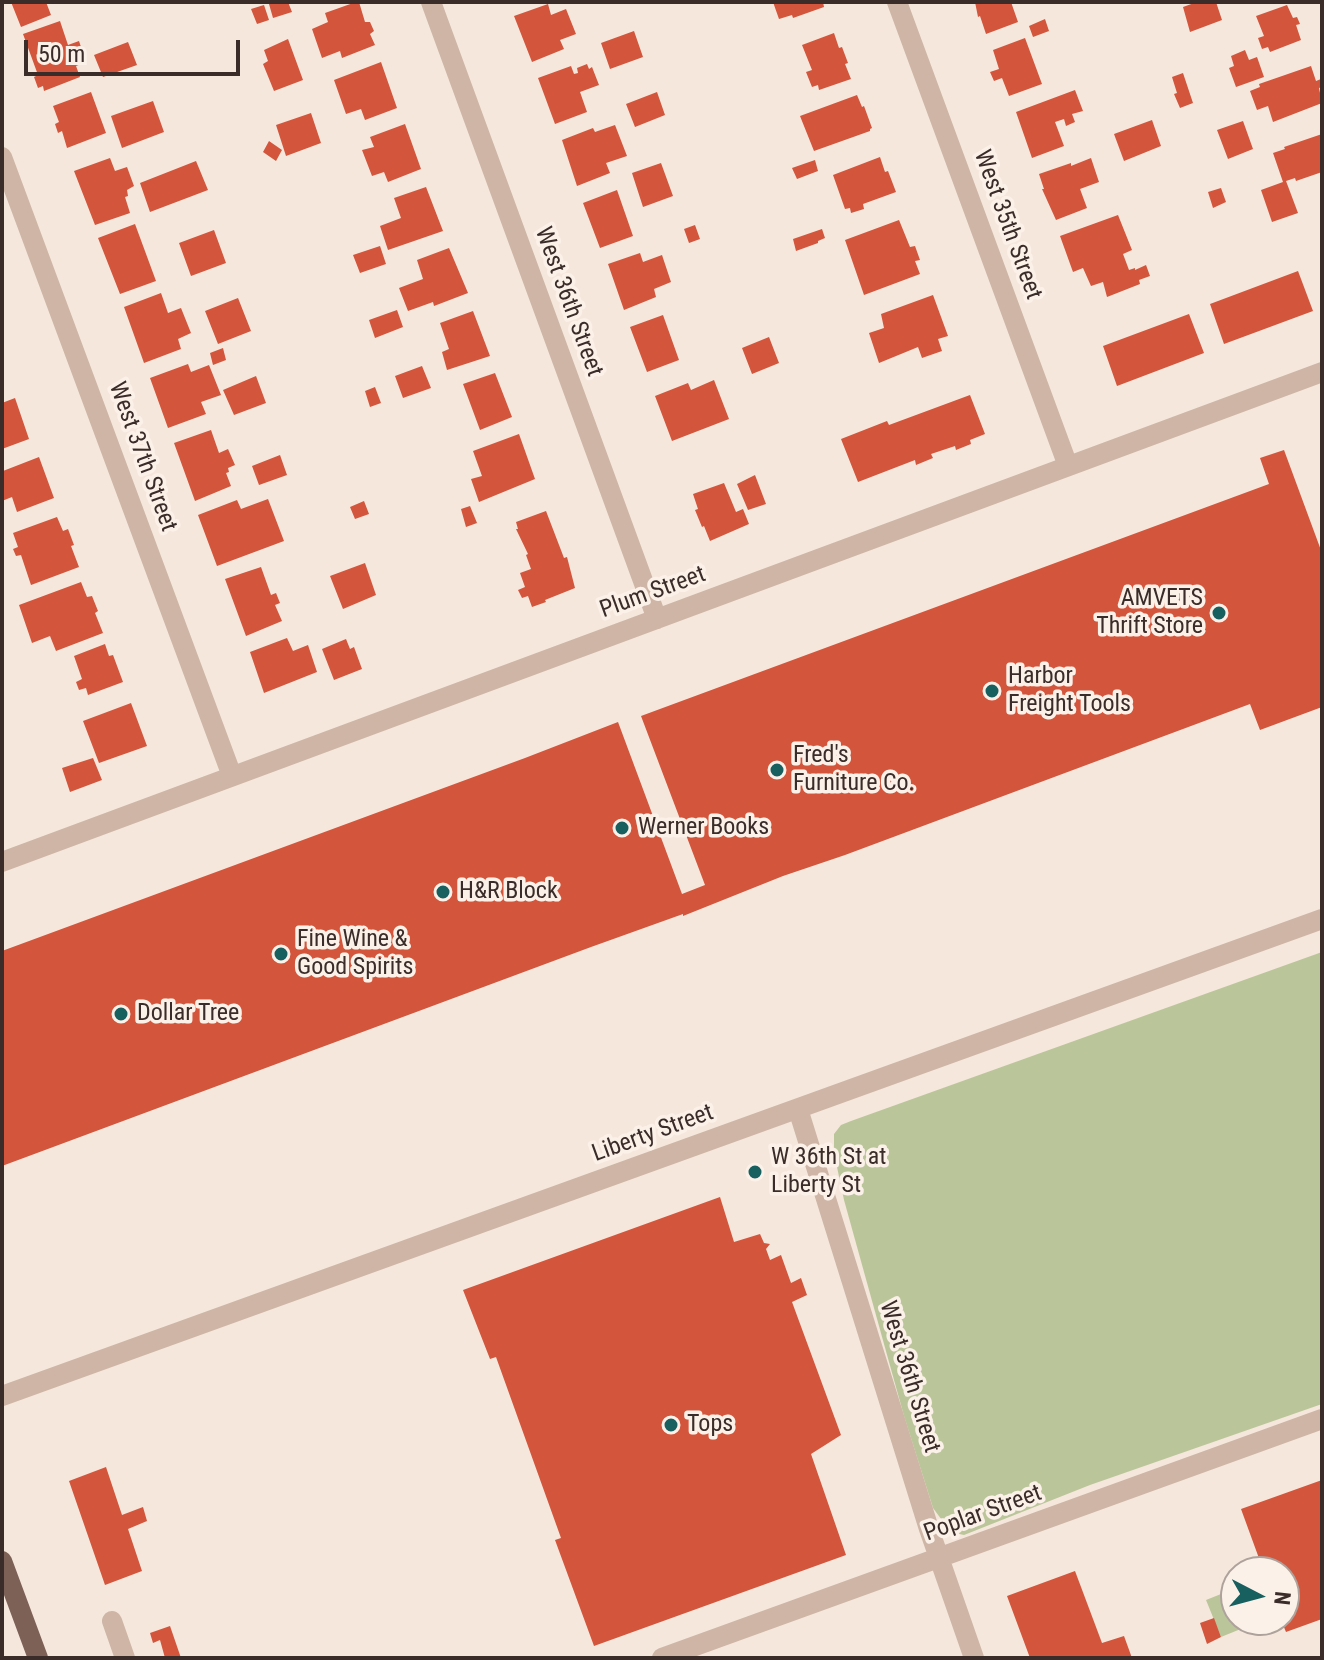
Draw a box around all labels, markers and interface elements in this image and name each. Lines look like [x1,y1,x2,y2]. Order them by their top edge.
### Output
scale bar [28,24,244,74]
text: 50 m [38,40,85,68]
street label: West 35th Street [967,146,1047,304]
street label: West 36th Street [528,223,608,381]
street label: West 37th Street [102,378,182,536]
street label: Plum Street [596,561,710,625]
place label: AMVETS Thrift Store [1096,585,1203,641]
marker: AMVETS Thrift Store [1210,604,1228,622]
place label: Harbor Freight Tools [1008,663,1131,719]
marker: Harbor Freight Tools [983,682,1001,700]
place label: Fred's Furniture Co. [793,742,915,798]
marker: Fred's Furniture Co. [768,761,786,779]
place label: Werner Books [638,814,769,842]
marker: Werner Books [613,819,631,837]
place label: H&R Block [459,878,558,906]
marker: H&R Block [434,883,452,901]
place label: Fine Wine & Good Spirits [297,926,413,982]
marker: Fine Wine & Good Spirits [272,945,290,963]
place label: Dollar Tree [137,1000,239,1028]
marker: Dollar Tree [112,1005,130,1023]
street label: Liberty Street [589,1099,717,1169]
place label: W 36th St at Liberty St [771,1144,886,1200]
marker: W 36th St at Liberty St [746,1163,764,1181]
street label: West 36th Street [872,1298,946,1456]
place label: Tops [687,1411,733,1439]
marker: Tops [662,1416,680,1434]
street label: Poplar Street [920,1479,1046,1549]
north arrow [1220,1556,1300,1636]
text: N [1269,1590,1296,1606]

